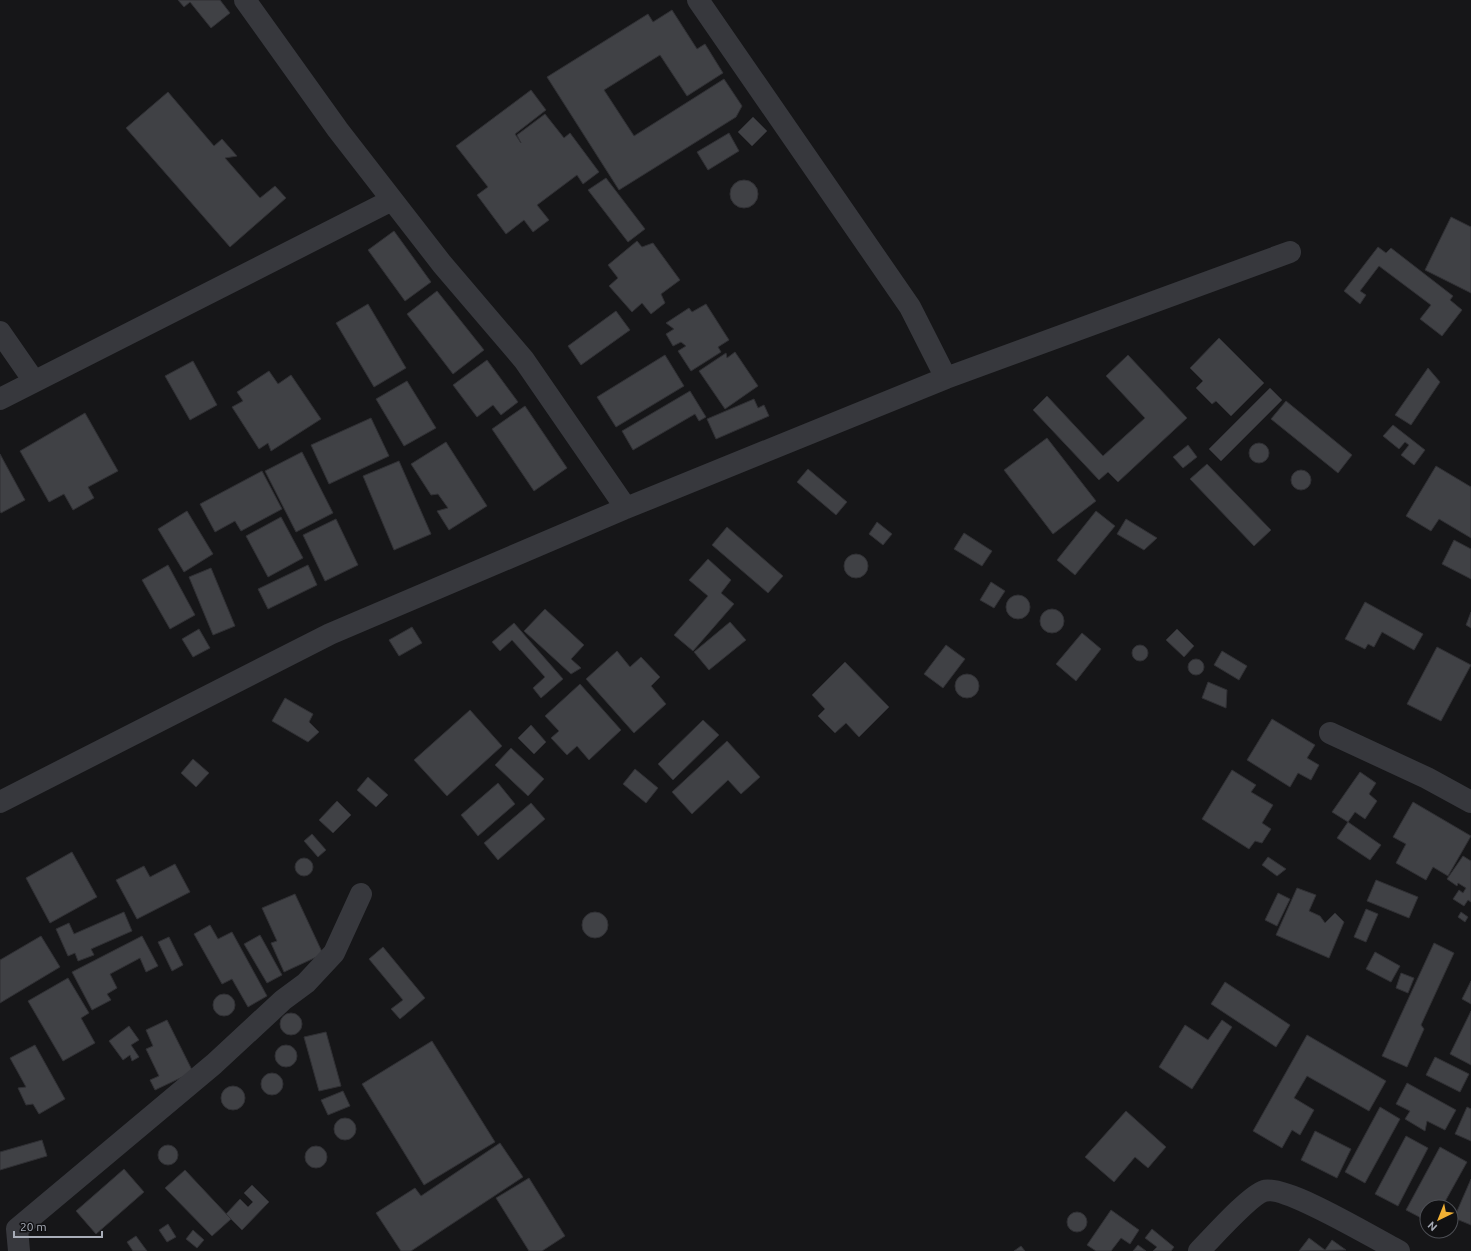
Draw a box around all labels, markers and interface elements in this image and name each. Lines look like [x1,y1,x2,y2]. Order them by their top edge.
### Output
north arrow [1419,1199,1459,1239]
scale bar [14,1213,102,1239]
text: N [1425,1219,1439,1234]
text: 20 m [20,1220,47,1233]

